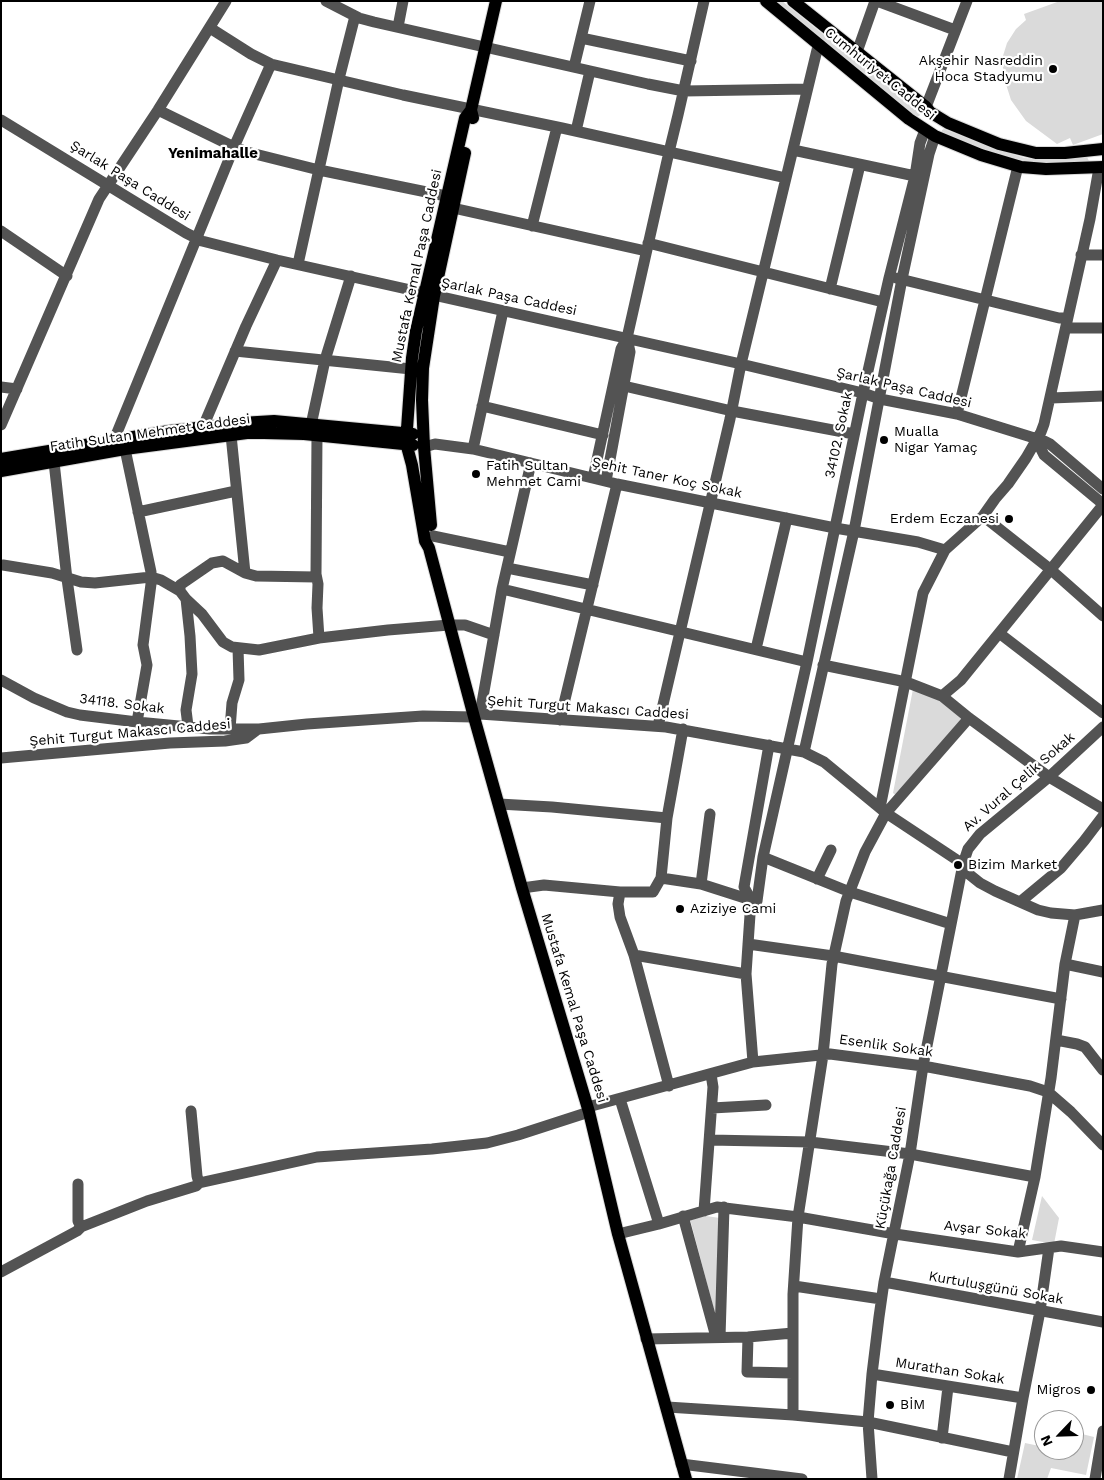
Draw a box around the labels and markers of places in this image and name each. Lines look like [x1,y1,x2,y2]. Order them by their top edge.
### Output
place label: Akşehir Nasreddin Hoca Stadyumu [919,53,1043,85]
marker: Akşehir Nasreddin Hoca Stadyumu [1047,63,1059,75]
place label: Mualla Nigar Yamaç [894,424,978,457]
marker: Mualla Nigar Yamaç [878,434,890,446]
place label: Fatih Sultan Mehmet Cami [486,458,581,491]
marker: Fatih Sultan Mehmet Cami [470,468,482,480]
place label: Erdem Eczanesi [890,511,999,527]
marker: Erdem Eczanesi [1003,513,1015,525]
place label: Bizim Market [968,857,1057,873]
marker: Bizim Market [952,859,964,871]
place label: Aziziye Cami [690,901,776,917]
marker: Aziziye Cami [674,903,686,915]
place label: Migros [1037,1382,1081,1398]
marker: Migros [1085,1384,1097,1396]
place label: BİM [900,1397,925,1413]
marker: BİM [884,1399,896,1411]

